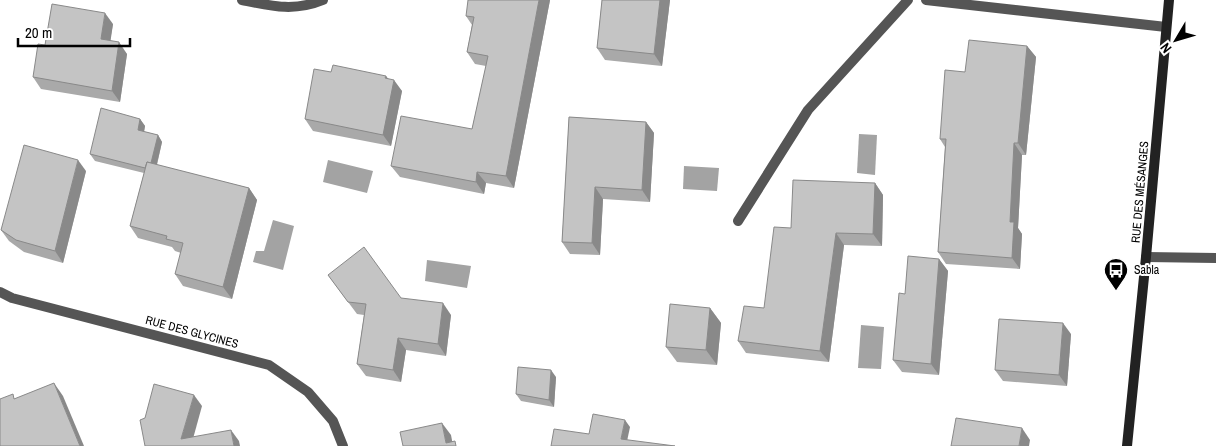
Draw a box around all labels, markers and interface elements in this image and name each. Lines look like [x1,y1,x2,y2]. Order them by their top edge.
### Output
scale bar [18,15,130,47]
north arrow [1151,15,1201,65]
text: 20 m [25,22,52,43]
text: N [1156,39,1175,57]
street label: RUE DES MÉSANGES [1128,140,1152,244]
bus stop icon: Sabla [1103,257,1129,291]
place label: Sabla [1134,262,1160,278]
street label: RUE DES GLYCINES [144,312,241,352]

